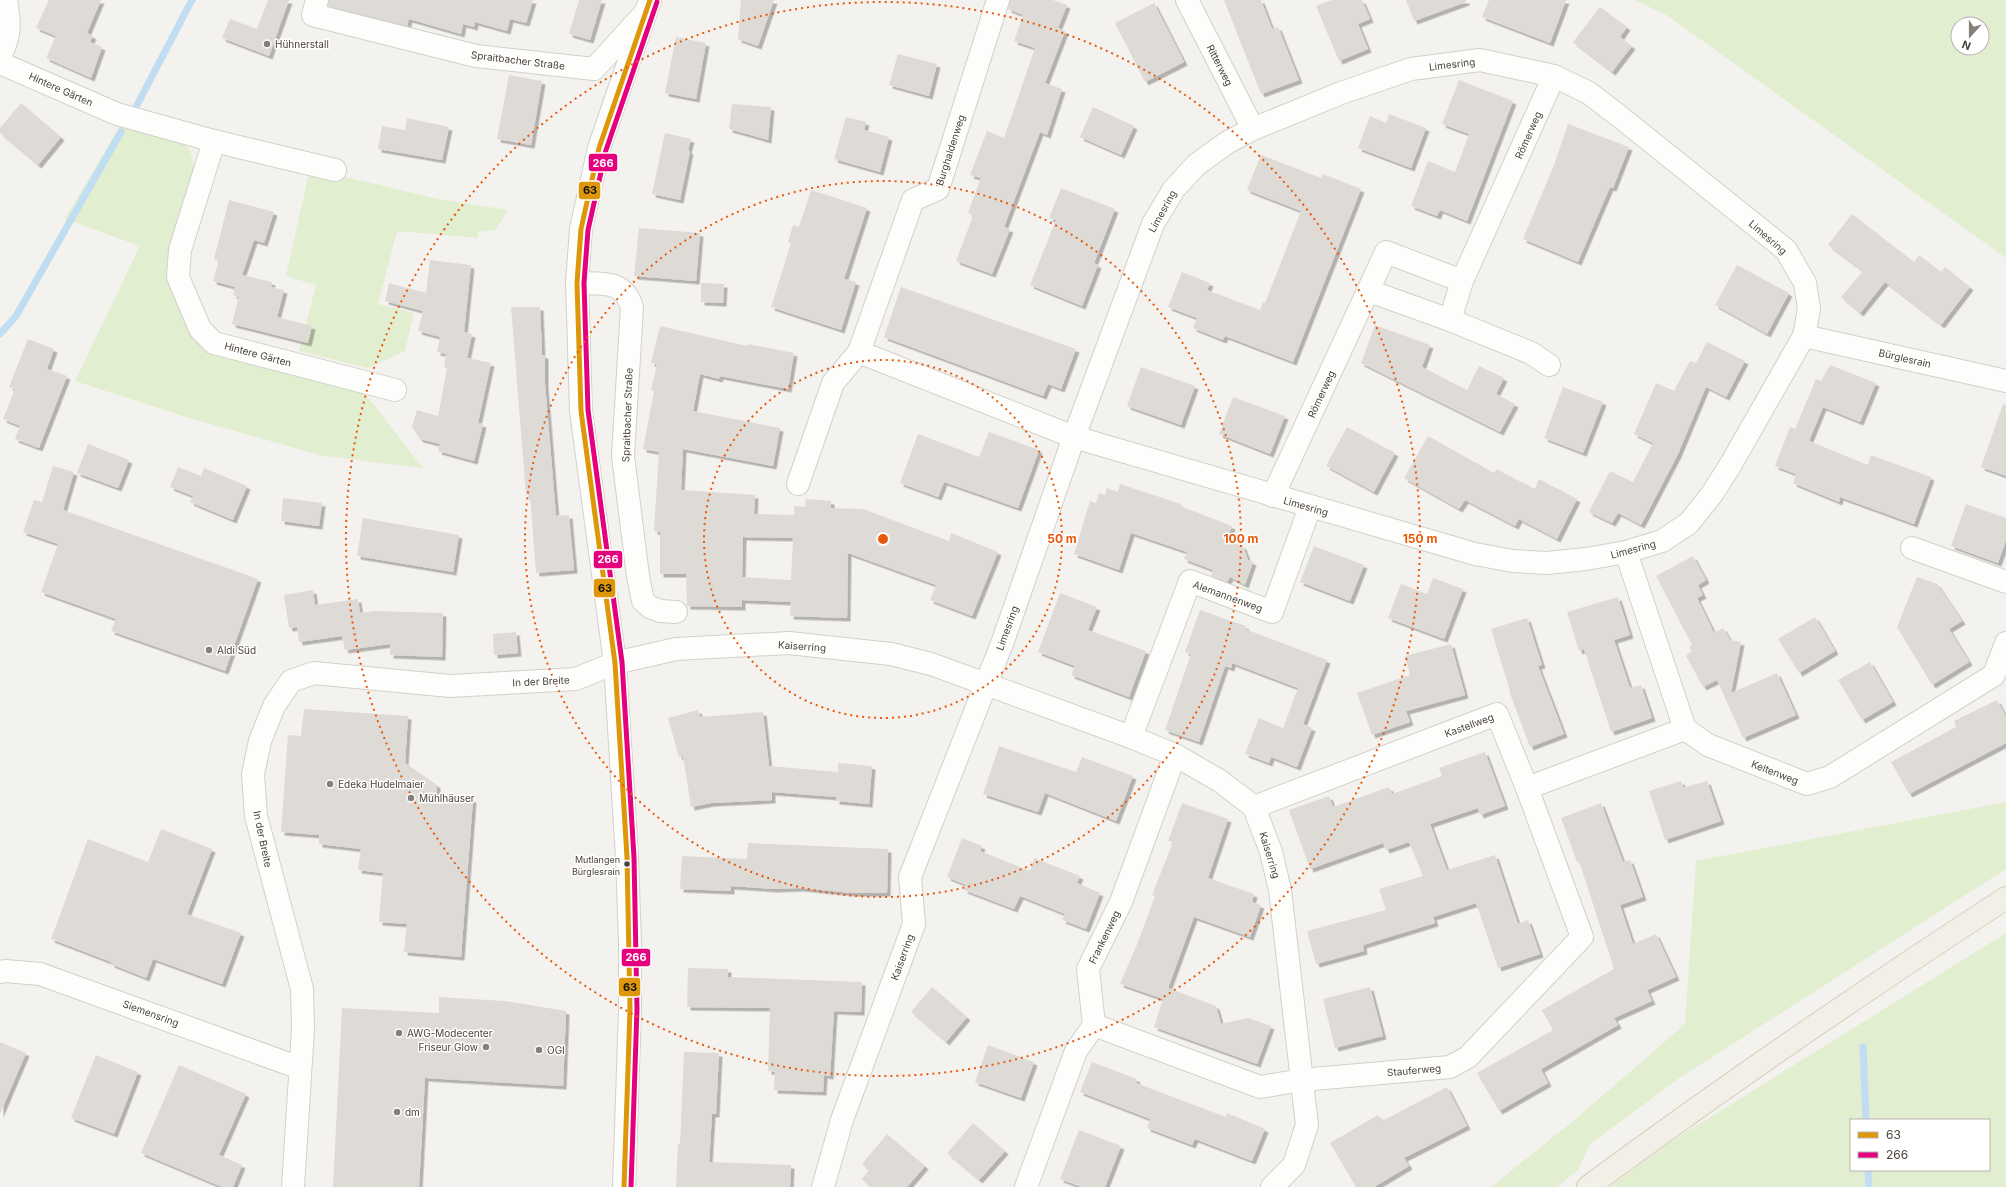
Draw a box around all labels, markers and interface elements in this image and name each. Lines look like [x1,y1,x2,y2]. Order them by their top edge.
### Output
north arrow [1950,16,1990,56]
text: N [1960,37,1973,53]
place label: Hühnerstall [275,38,329,50]
marker: Hühnerstall [262,39,272,49]
street label: Ritterweg [1205,42,1235,88]
street label: Spraitbacher Straße [470,48,566,72]
street label: Limesring [1428,55,1476,73]
street label: Hintere Gärten [27,70,95,109]
street label: Römerweg [1512,109,1544,161]
street label: Burghaldenweg [933,113,967,187]
line badge: 266 [588,153,618,172]
text: 266 [592,156,614,170]
line badge: 63 [578,181,601,200]
text: 63 [583,183,597,197]
street label: Limesring [1146,188,1178,234]
street label: Limesring [1747,217,1789,257]
street label: Hintere Gärten [223,339,293,369]
street label: Bürglesrain [1878,346,1932,370]
street label: Spraitbacher Straße [619,367,635,462]
street label: Römerweg [1305,368,1337,420]
street label: Limesring [1282,494,1330,518]
text: 50 m [1047,531,1077,546]
text: 100 m [1223,531,1259,546]
text: 150 m [1403,531,1437,546]
centre of rings [876,532,890,546]
street label: Limesring [1609,537,1657,561]
line badge: 266 [593,550,623,569]
text: 266 [597,552,619,566]
line badge: 63 [593,578,616,598]
street label: Alemannenweg [1192,578,1264,614]
text: 63 [598,581,612,595]
street label: Limesring [993,604,1021,652]
street label: Kaiserring [778,638,826,654]
place label: Aldi Süd [217,644,256,656]
marker: Aldi Süd [204,645,214,655]
street label: In der Breite [512,673,570,688]
street label: Kastellweg [1443,711,1495,739]
street label: Keltenweg [1750,758,1800,786]
place label: Edeka Hudelmaier [338,778,424,790]
marker: Edeka Hudelmaier [325,779,335,789]
place label: Mühlhäuser [419,792,475,804]
marker: Mühlhäuser [406,793,416,803]
street label: In der Breite [251,810,275,868]
street label: Kaiserring [1257,830,1283,880]
place label: Mutlangen Bürglesrain [572,854,620,877]
marker: Mutlangen Bürglesrain [622,859,632,869]
street label: Frankenweg [1086,908,1122,966]
street label: Kaiserring [888,932,916,982]
line badge: 266 [621,948,651,967]
text: 266 [625,950,647,964]
line badge: 63 [618,977,641,997]
text: 63 [623,980,637,994]
street label: Siemensring [121,997,181,1029]
place label: AWG-Modecenter [407,1027,493,1039]
marker: AWG-Modecenter [394,1028,404,1038]
place label: Friseur Glow [419,1041,478,1053]
marker: Friseur Glow [481,1042,491,1052]
place label: OGI [547,1044,565,1056]
marker: OGI [534,1045,544,1055]
street label: Stauferweg [1386,1062,1442,1078]
place label: dm [405,1106,420,1118]
marker: dm [392,1107,402,1117]
legend [1850,1119,1990,1171]
text: 63 [1886,1127,1901,1142]
text: 266 [1886,1147,1908,1162]

